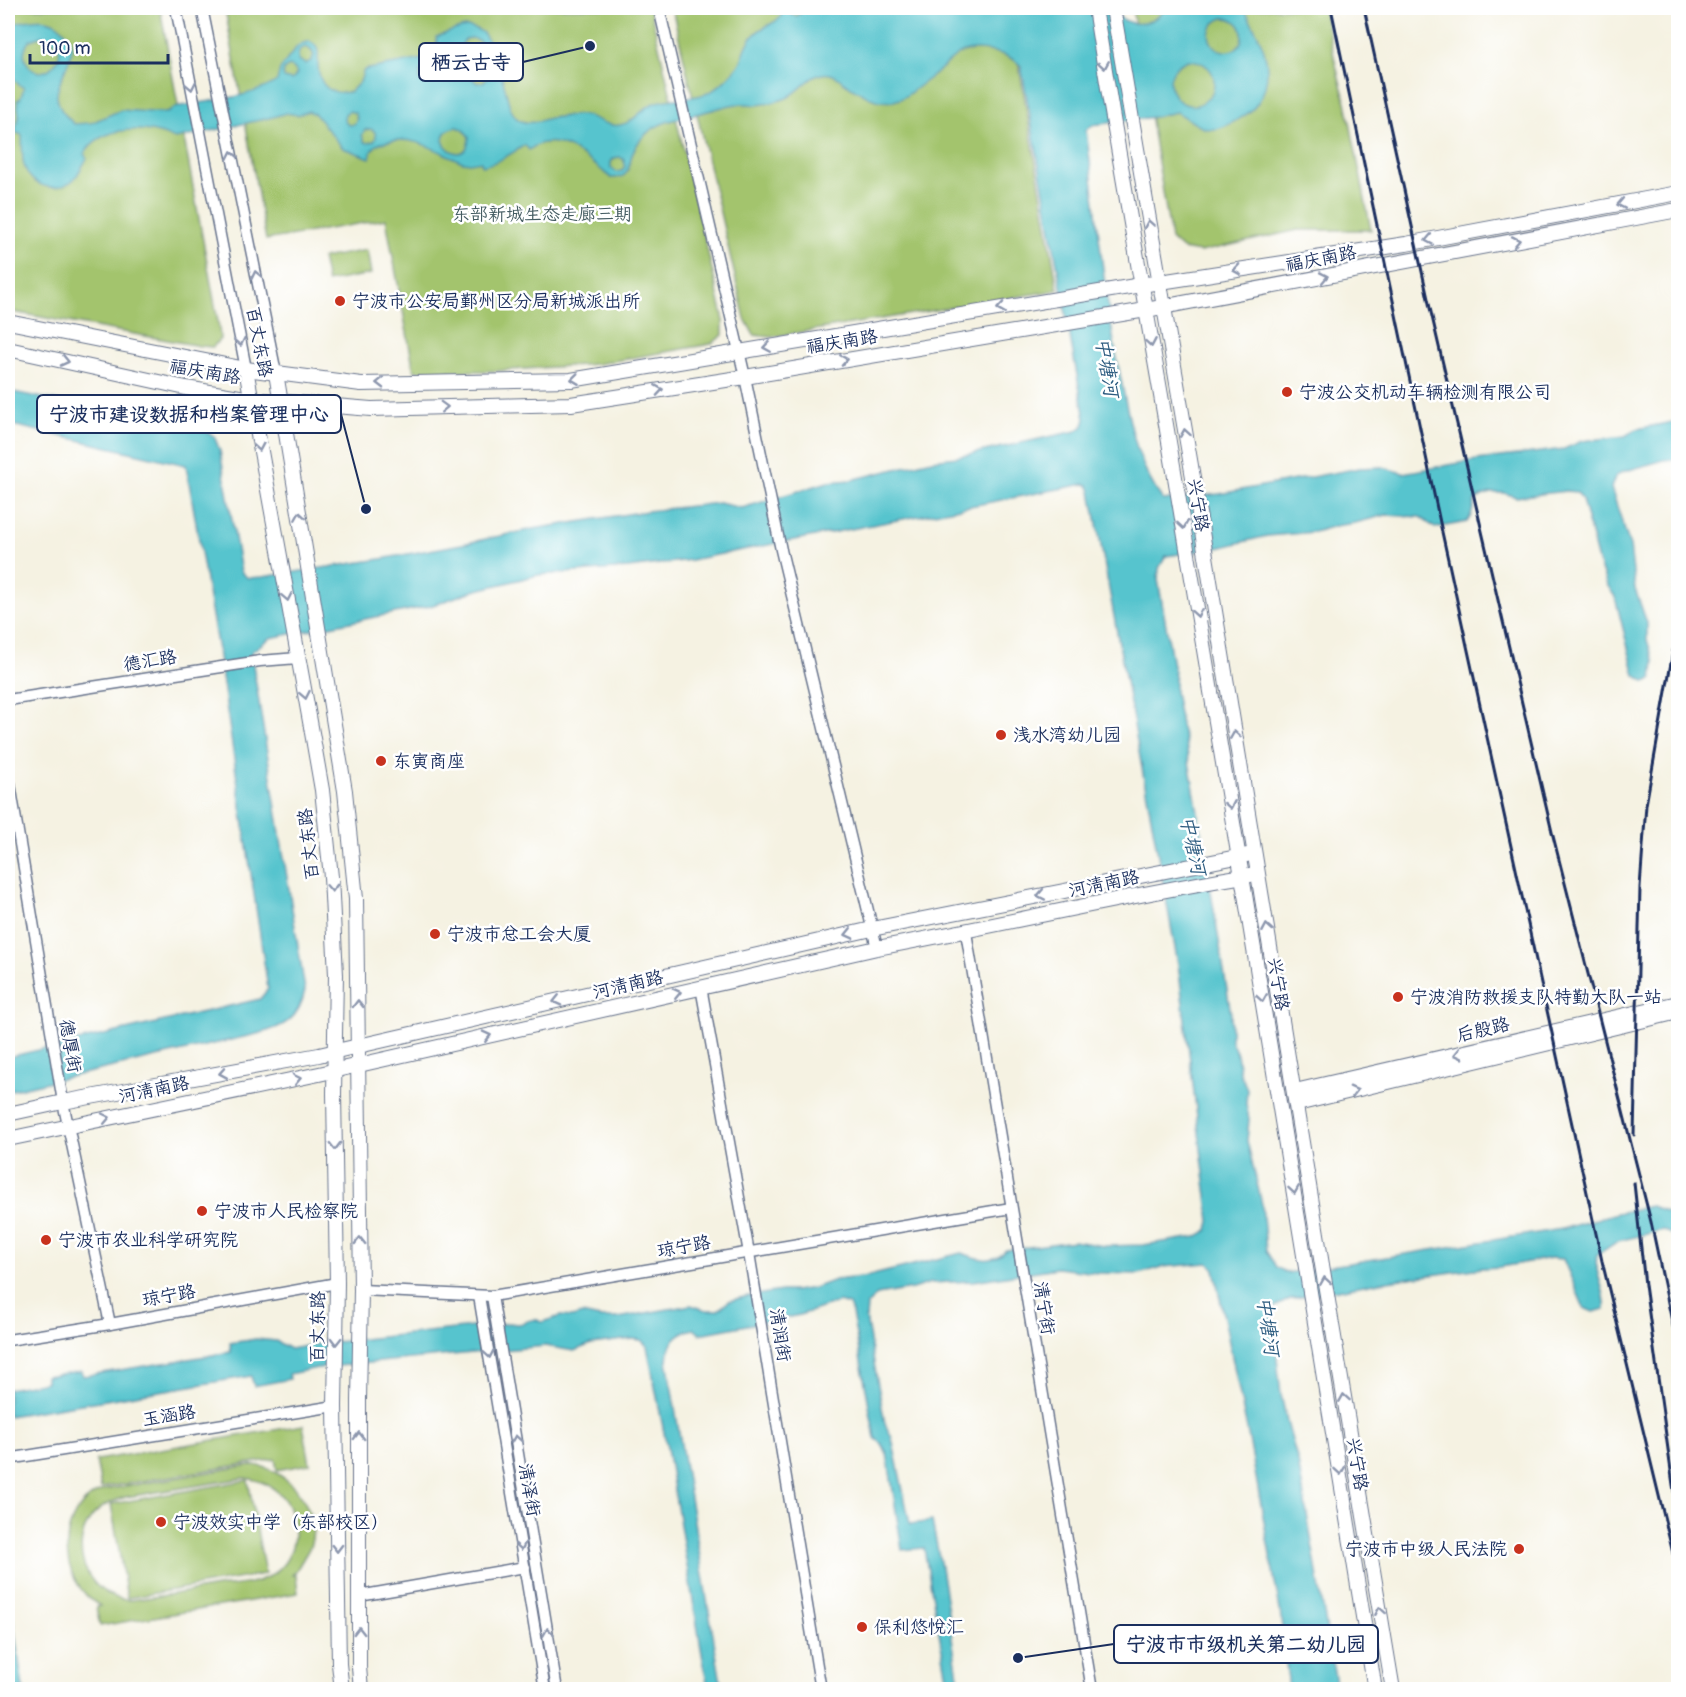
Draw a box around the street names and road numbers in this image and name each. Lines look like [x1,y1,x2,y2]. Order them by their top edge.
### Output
street label: 福庆南路 [1283,241,1359,277]
street label: 百丈东路 [241,304,277,380]
street label: 福庆南路 [805,325,879,359]
street label: 福庆南路 [168,354,242,390]
street label: 兴宁路 [1182,477,1214,533]
street label: 德汇路 [122,645,178,677]
street label: 百丈东路 [294,807,324,881]
street label: 河清南路 [1066,865,1142,903]
street label: 兴宁路 [1262,956,1294,1012]
street label: 河清南路 [590,966,666,1004]
street label: 后殷路 [1454,1013,1512,1047]
street label: 德厚街 [54,1017,86,1075]
street label: 河清南路 [116,1071,192,1109]
street label: 琼宁路 [655,1231,713,1263]
street label: 琼宁路 [140,1280,198,1312]
street label: 清宁街 [1028,1280,1060,1336]
street label: 百丈东路 [306,1291,330,1363]
street label: 清润街 [764,1307,796,1363]
street label: 玉涵路 [141,1400,197,1432]
street label: 兴宁路 [1341,1436,1373,1492]
street label: 清泽街 [513,1461,545,1519]

